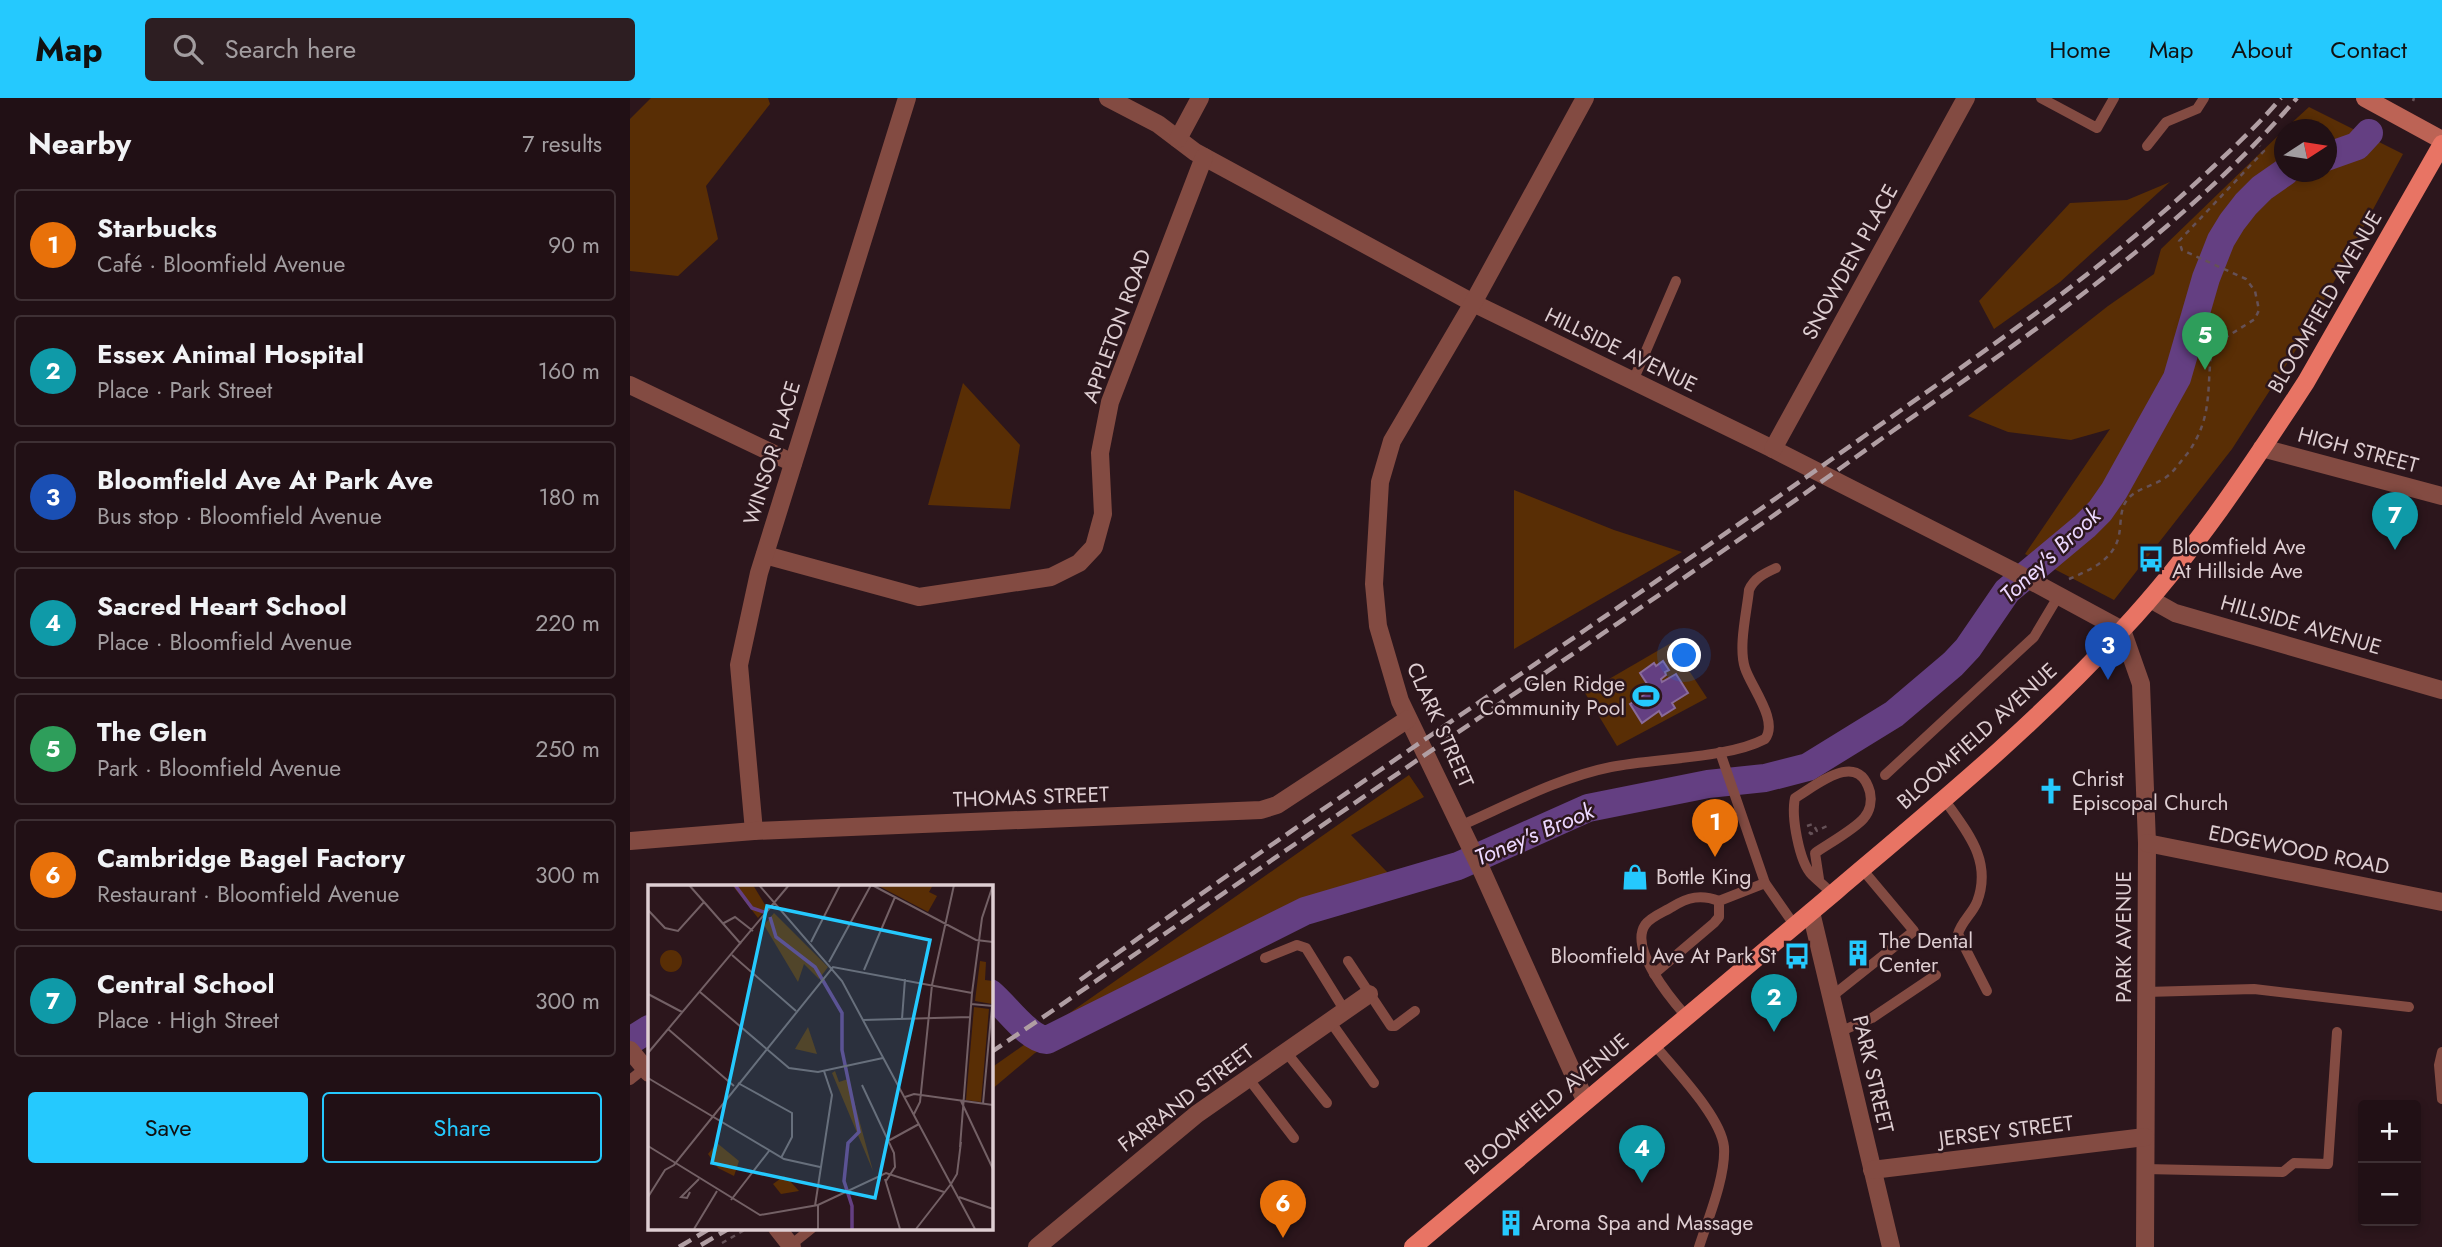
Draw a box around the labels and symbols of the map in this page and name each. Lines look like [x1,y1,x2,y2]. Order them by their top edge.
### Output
north arrow [2274,119,2337,182]
street label: SNOWDEN PLACE [1795,179,1905,345]
street label: BLOOMFIELD AVENUE [2260,205,2390,399]
street label: APPLETON ROAD [1075,245,1159,407]
street label: HILLSIDE AVENUE [1540,300,1702,400]
pin: 5 [2182,312,2228,370]
street label: WINSOR PLACE [736,377,808,529]
street label: HIGH STREET [2294,420,2422,481]
pin: 7 [2372,492,2418,550]
water label: Toney's Brook [1992,498,2109,611]
place label: Bloomfield Ave At Hillside Ave [2172,532,2306,586]
bus stop icon: Bloomfield Ave At Hillside Ave [2136,544,2166,574]
street label: HILLSIDE AVENUE [2217,588,2385,662]
pin: 3 [2085,622,2131,680]
your location [1667,638,1701,672]
street label: BLOOMFIELD AVENUE [1890,656,2064,816]
street label: CLARK STREET [1399,658,1481,793]
place label: Glen Ridge Community Pool [1480,669,1625,723]
sports icon: Glen Ridge Community Pool [1631,681,1661,711]
place label: Christ Episcopal Church [2072,764,2229,818]
church icon: Christ Episcopal Church [2036,776,2066,806]
street label: THOMAS STREET [953,779,1110,815]
water label: Toney's Brook [1469,793,1600,874]
pin: 1 [1692,799,1738,857]
street label: EDGEWOOD ROAD [2206,818,2392,882]
shop icon: Bottle King [1620,862,1650,892]
place label: Bottle King [1656,862,1752,892]
street label: PARK AVENUE [2109,871,2139,1003]
inset map [648,885,992,1230]
place label: The Dental Center [1879,926,1973,980]
building icon: The Dental Center [1843,938,1873,968]
place label: Bloomfield Ave At Park St [1550,941,1776,971]
bus stop icon: Bloomfield Ave At Park St [1782,941,1812,971]
pin: 2 [1751,974,1797,1032]
street label: PARK STREET [1845,1012,1901,1136]
street label: BLOOMFIELD AVENUE [1458,1026,1636,1182]
street label: FARRAND STREET [1112,1037,1260,1159]
street label: JERSEY STREET [1934,1108,2075,1155]
pin: 4 [1619,1125,1665,1183]
pin: 6 [1260,1180,1306,1238]
building icon: Aroma Spa and Massage [1496,1208,1526,1238]
place label: Aroma Spa and Massage [1532,1208,1753,1238]

